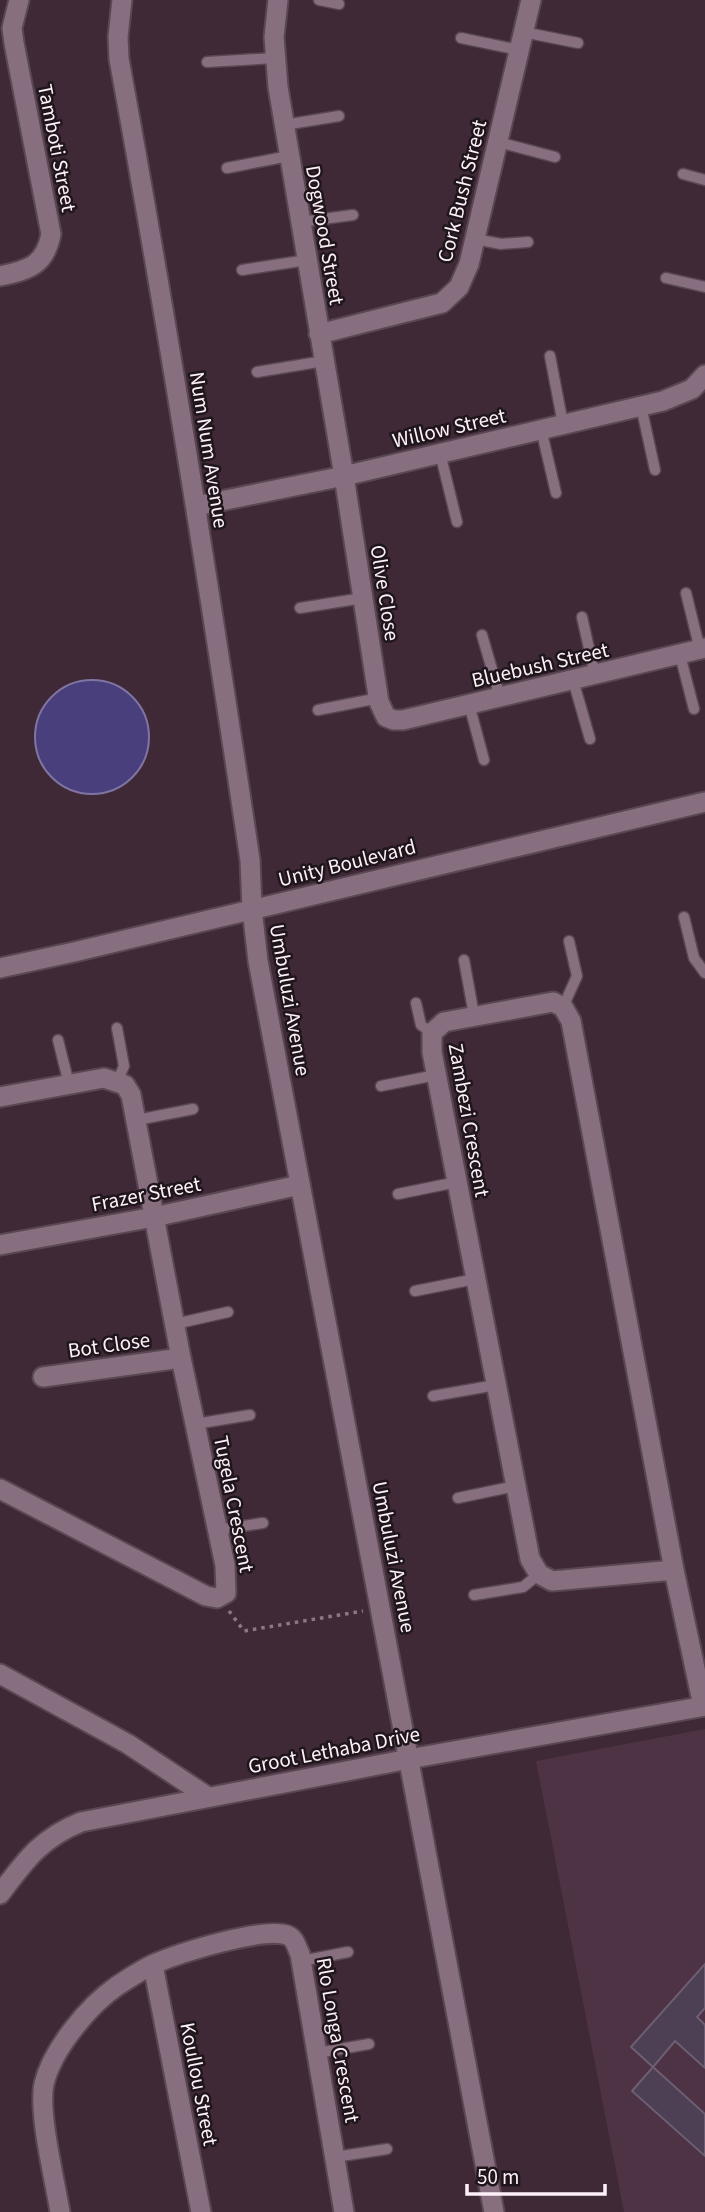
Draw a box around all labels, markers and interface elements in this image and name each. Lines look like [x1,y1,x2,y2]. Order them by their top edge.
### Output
street label: Tamboti Street [30,82,84,214]
street label: Cork Bush Street [430,117,494,265]
street label: Dogwood Street [298,163,352,307]
street label: Num Num Avenue [182,370,236,530]
street label: Willow Street [389,400,509,456]
street label: Olive Close [363,543,407,643]
street label: Bluebush Street [469,635,611,695]
street label: Unity Boulevard [275,831,419,895]
street label: Umbuluzi Avenue [262,922,318,1078]
street label: Zambezi Crescent [441,1041,497,1199]
street label: Frazer Street [89,1169,203,1219]
street label: Bot Close [66,1324,152,1366]
street label: Tugela Crescent [206,1433,262,1575]
street label: Umbuluzi Avenue [365,1479,423,1635]
street label: Groot Lethaba Drive [245,1719,423,1781]
street label: Rlo Longa Crescent [309,1955,367,2125]
street label: Koullou Street [172,2020,226,2148]
scale bar [467,2152,605,2196]
text: 50 m [477,2162,519,2192]

